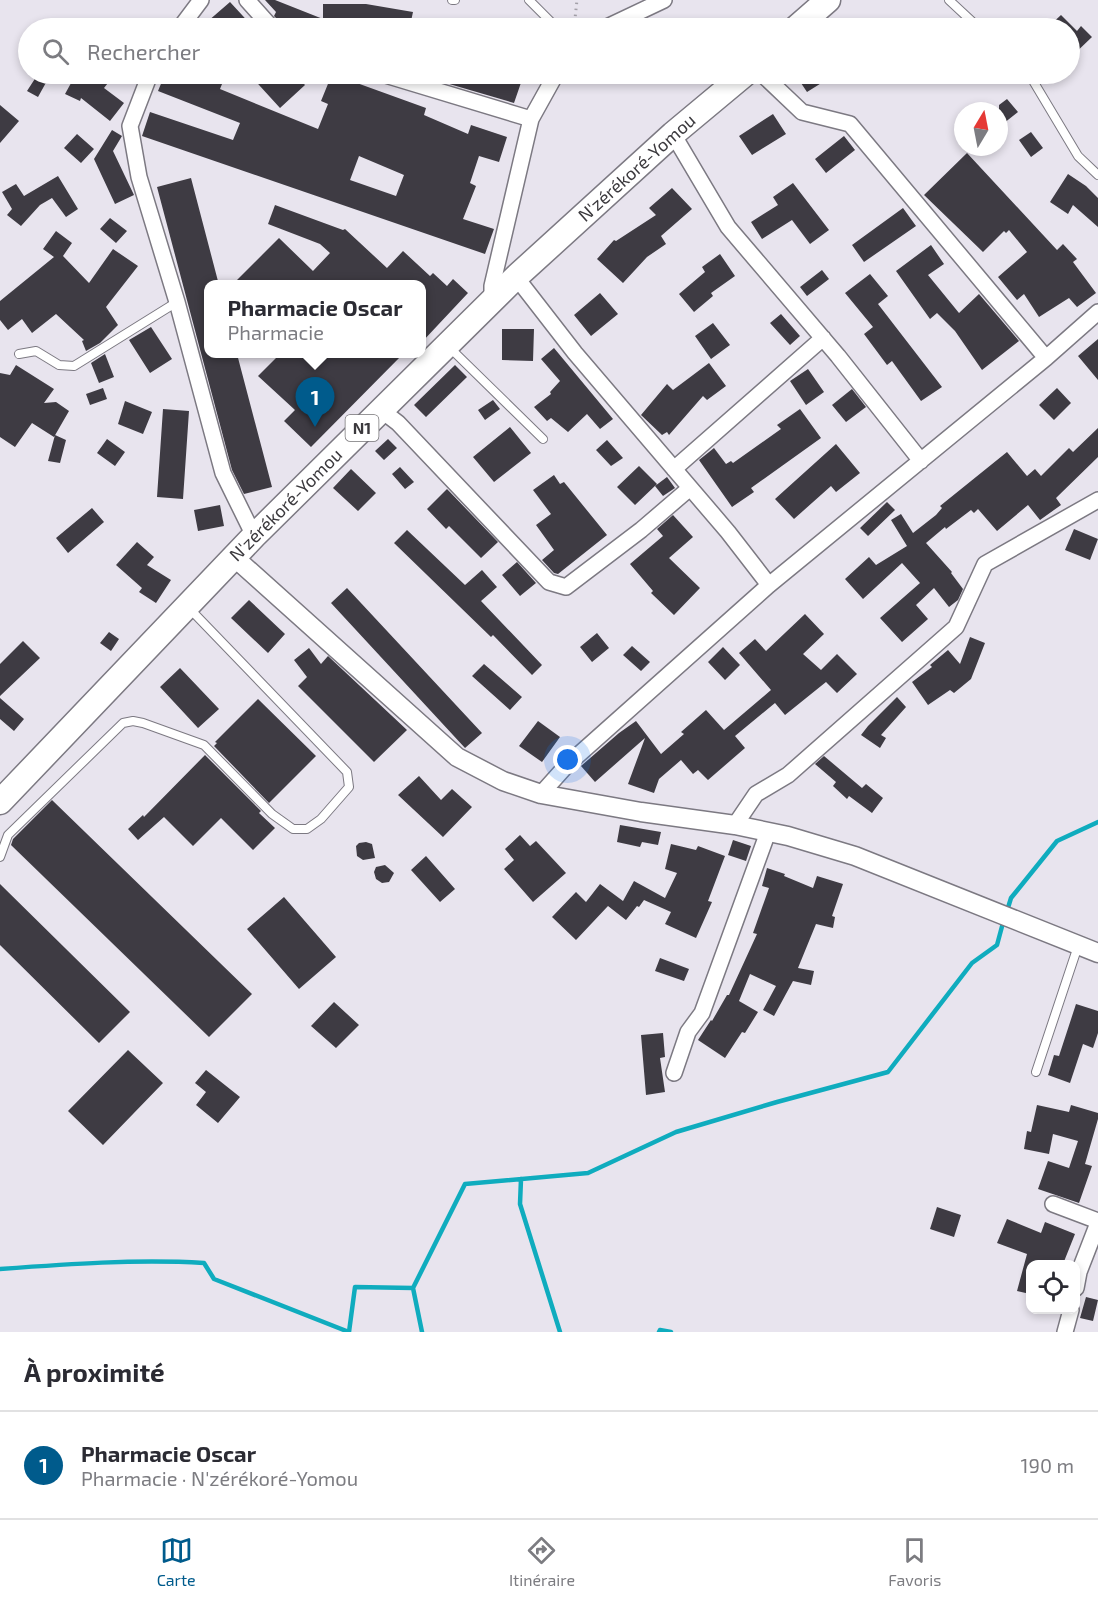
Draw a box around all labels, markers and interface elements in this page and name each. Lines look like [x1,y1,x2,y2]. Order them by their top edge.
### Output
search box [18,18,1080,84]
icon: search [39,35,72,68]
text: Rechercher [87,38,200,64]
north arrow [954,102,1008,156]
street label: N'zérékoré-Yomou [573,109,700,226]
popup [204,280,426,358]
text: Pharmacie Oscar [227,294,403,320]
text: Pharmacie [227,320,324,344]
pin: 1 [296,378,334,427]
road number: N1 [346,415,378,441]
street label: N'zérékoré-Yomou [224,443,346,565]
your location [553,745,582,774]
map controls [1026,1260,1080,1314]
button: locate [1026,1260,1080,1314]
text: À proximité [24,1356,165,1387]
text: Pharmacie Oscar [81,1440,256,1466]
text: 1 [39,1453,48,1477]
text: 190 m [1021,1453,1074,1477]
text: Pharmacie · N'zérékoré-Yomou [81,1466,358,1490]
tab: Carte [157,1534,196,1589]
tab: Itinéraire [509,1534,575,1589]
tab: Favoris [888,1534,941,1589]

